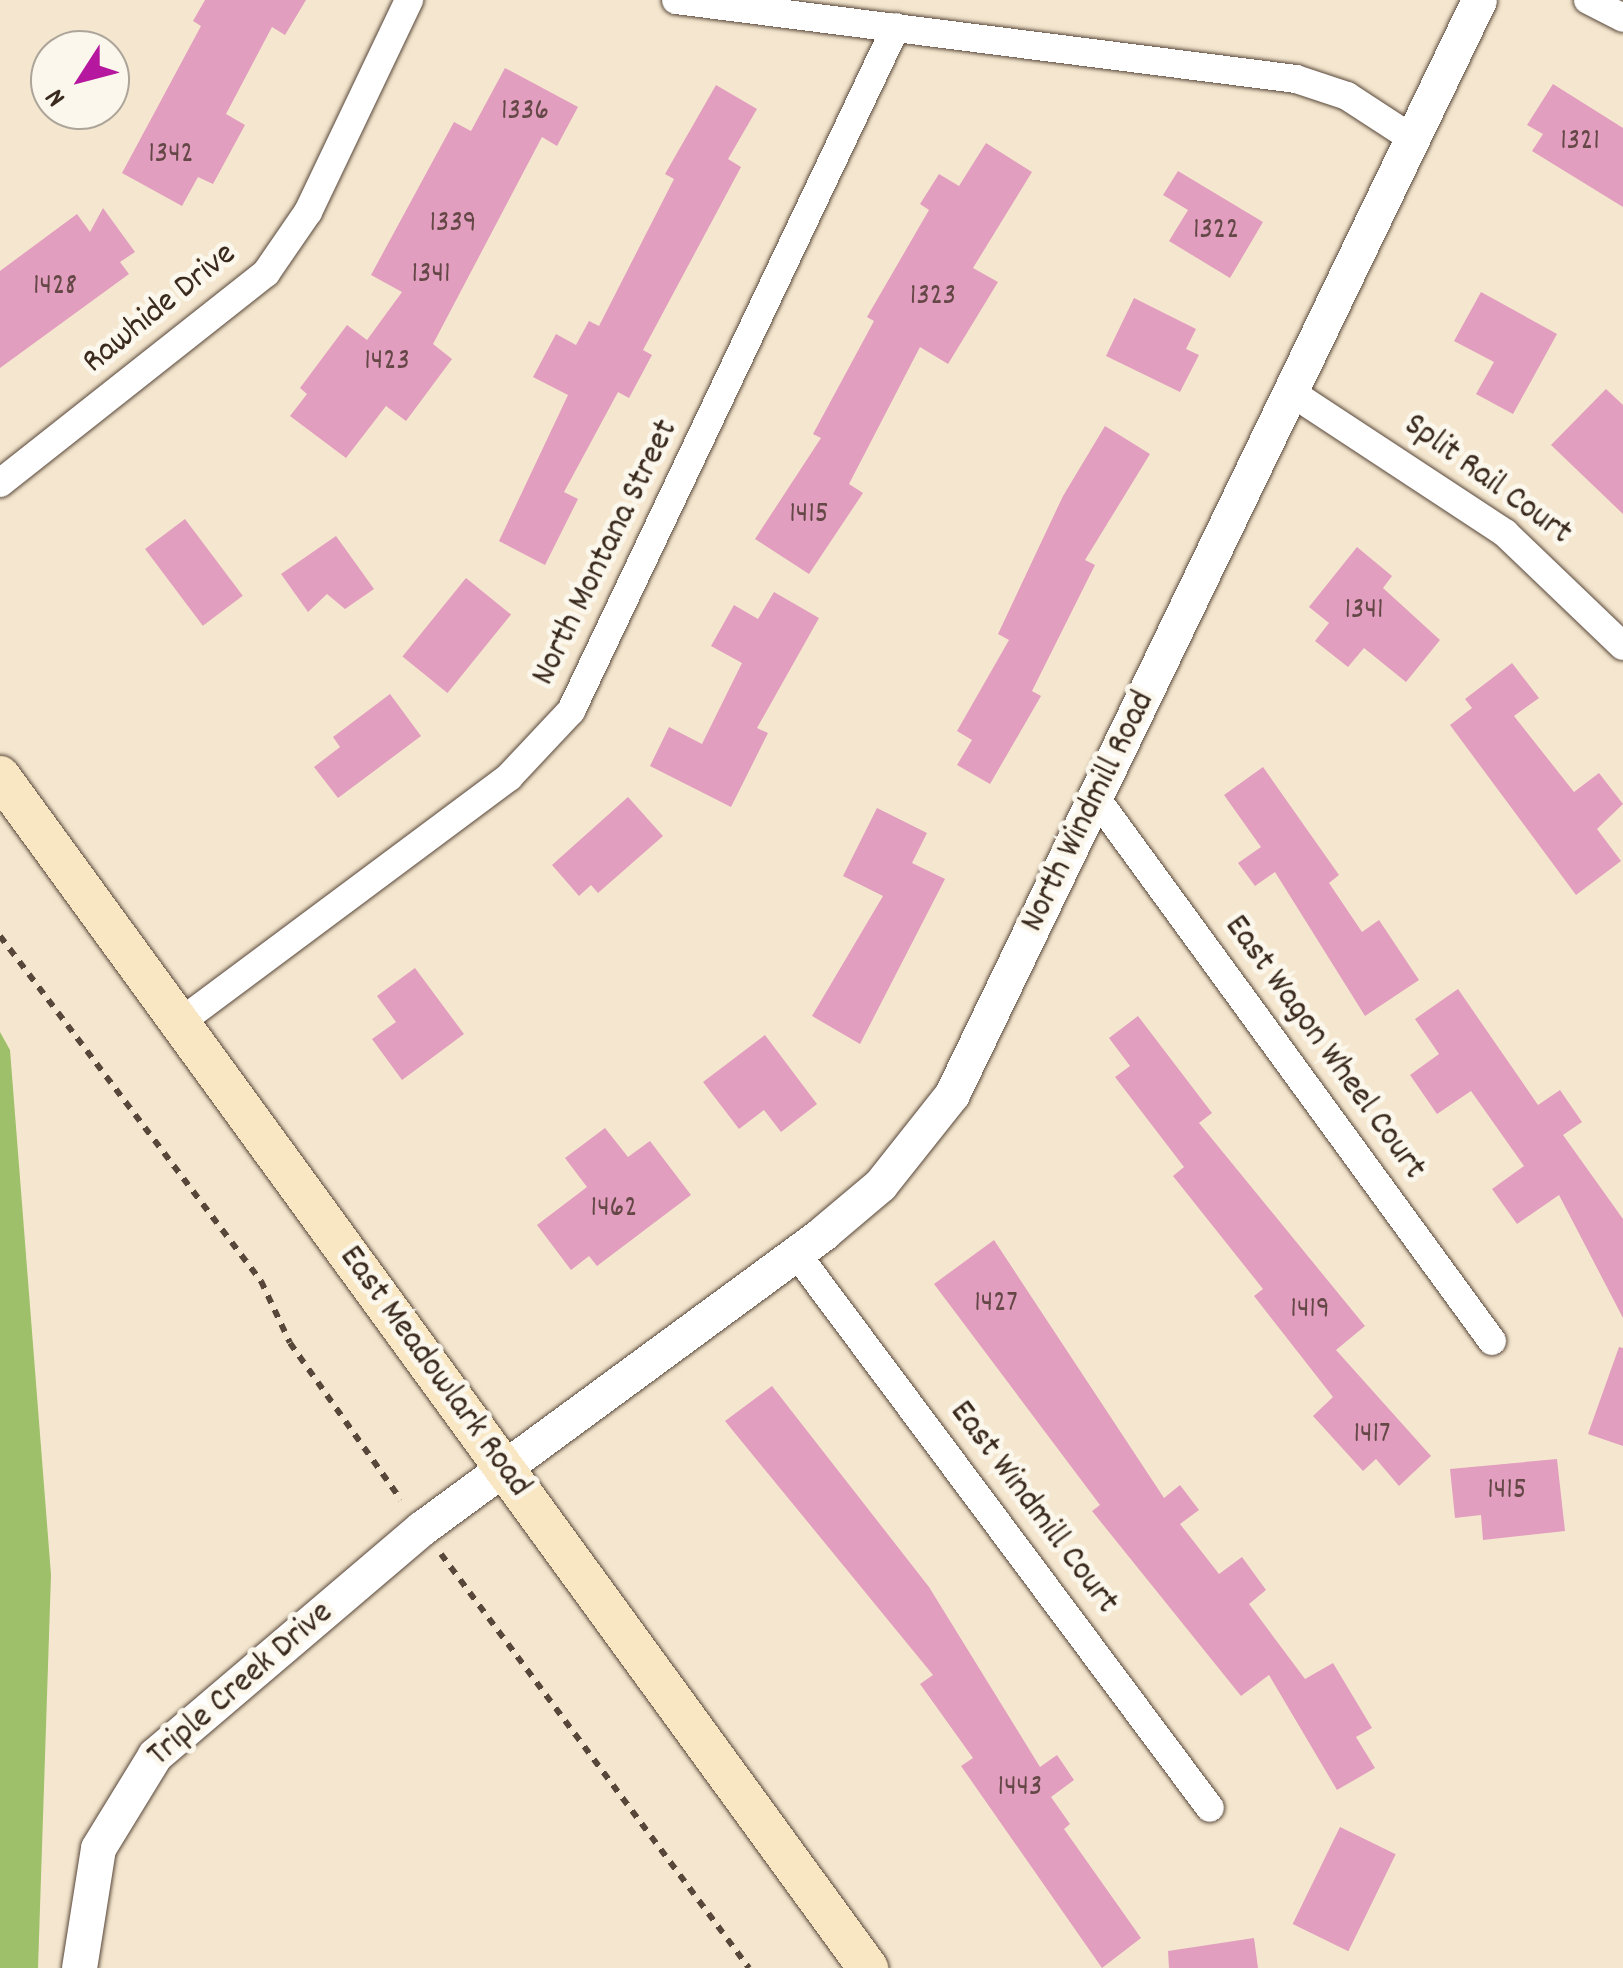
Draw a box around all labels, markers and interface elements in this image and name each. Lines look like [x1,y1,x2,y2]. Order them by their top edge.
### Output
north arrow [30,30,130,130]
text: N [37,79,78,114]
house number: 1336 [501,95,549,131]
house number: 1321 [1560,125,1600,161]
house number: 1342 [148,138,194,174]
house number: 1339 [430,207,476,243]
house number: 1322 [1193,214,1239,250]
street label: Rawhide Drive [75,234,245,384]
house number: 1341 [412,258,450,294]
house number: 1428 [33,270,77,306]
house number: 1323 [910,280,956,316]
house number: 1423 [364,345,410,381]
street label: Split Rail Court [1395,405,1579,555]
street label: North Montana Street [524,413,688,693]
house number: 1415 [789,498,829,534]
house number: 1341 [1345,594,1383,630]
street label: North Windmill Road [1013,685,1165,939]
street label: East Wagon Wheel Court [1214,908,1434,1188]
house number: 1462 [591,1192,637,1228]
street label: East Meadowlark Road [329,1238,539,1506]
house number: 1427 [974,1287,1018,1323]
house number: 1419 [1290,1293,1330,1329]
street label: East Windmill Court [939,1393,1127,1623]
house number: 1417 [1353,1418,1391,1454]
house number: 1415 [1487,1474,1527,1510]
street label: Triple Creek Drive [140,1593,342,1777]
house number: 1443 [998,1771,1042,1807]

